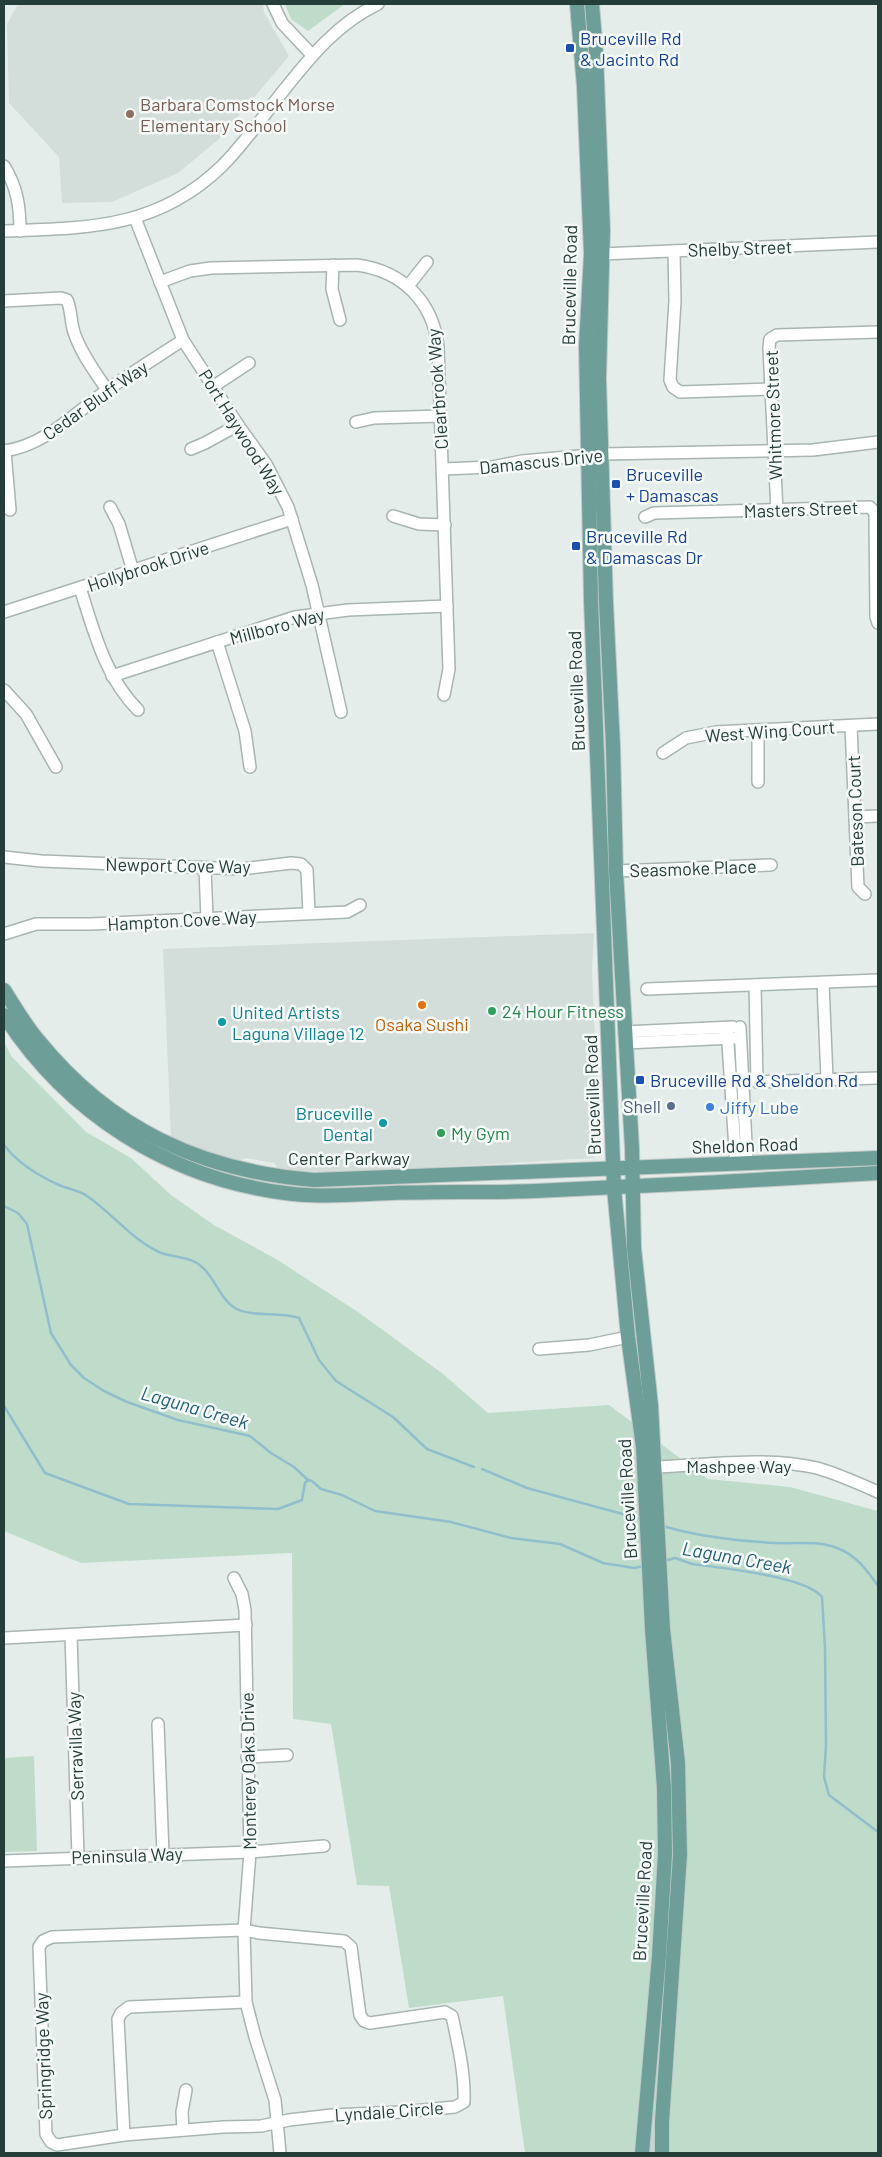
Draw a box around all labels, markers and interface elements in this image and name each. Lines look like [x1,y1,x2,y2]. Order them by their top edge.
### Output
place label: Bruceville Rd & Jacinto Rd [580,27,682,70]
marker: Bruceville Rd & Jacinto Rd [564,42,576,54]
place label: Barbara Comstock Morse Elementary School [140,93,335,136]
marker: Barbara Comstock Morse Elementary School [124,108,136,120]
street label: Bruceville Road [557,225,581,345]
street label: Shelby Street [687,235,793,261]
street label: Clearbrook Way [422,328,452,450]
street label: Whitmore Street [760,350,786,480]
street label: Cedar Bluff Way [38,356,152,444]
street label: Port Haywood Way [194,365,290,499]
street label: Damascus Drive [478,444,604,478]
place label: Bruceville + Damascas [626,463,719,506]
marker: Bruceville + Damascas [610,478,622,490]
street label: Masters Street [743,496,859,522]
place label: Bruceville Rd & Damascas Dr [586,525,703,568]
street label: Hollybrook Drive [84,536,212,596]
marker: Bruceville Rd & Damascas Dr [570,540,582,552]
street label: Millboro Way [227,603,327,649]
street label: Bruceville Road [563,630,589,752]
street label: West Wing Court [704,715,836,747]
street label: Bateson Court [842,755,868,867]
street label: Newport Cove Way [105,853,251,877]
street label: Seasmoke Place [629,855,757,881]
street label: Hampton Cove Way [107,905,257,935]
marker: Osaka Sushi [416,999,428,1011]
place label: 24 Hour Fitness [502,1000,624,1022]
place label: United Artists Laguna Village 12 [232,1001,365,1044]
marker: 24 Hour Fitness [486,1005,498,1017]
place label: Osaka Sushi [375,1013,469,1035]
marker: United Artists Laguna Village 12 [216,1016,228,1028]
street label: Bruceville Road [579,1034,605,1156]
place label: Bruceville Rd & Sheldon Rd [650,1069,858,1091]
marker: Bruceville Rd & Sheldon Rd [634,1074,646,1086]
place label: Shell [623,1095,661,1117]
place label: Jiffy Lube [720,1096,799,1118]
marker: Shell [665,1100,677,1112]
marker: Jiffy Lube [704,1101,716,1113]
place label: Bruceville Dental [296,1102,373,1145]
marker: Bruceville Dental [377,1117,389,1129]
place label: My Gym [451,1122,510,1144]
marker: My Gym [435,1127,447,1139]
street label: Sheldon Road [691,1132,799,1158]
street label: Center Parkway [288,1147,410,1169]
water label: Laguna Creek [139,1381,252,1434]
street label: Bruceville Road [613,1438,641,1560]
street label: Mashpee Way [686,1455,792,1477]
water label: Laguna Creek [681,1536,794,1578]
street label: Serravilla Way [62,1691,88,1801]
street label: Monterey Oaks Drive [236,1692,260,1850]
street label: Bruceville Road [628,1840,656,1962]
street label: Peninsula Way [71,1842,183,1868]
street label: Springridge Way [30,1992,56,2120]
street label: Lyndale Circle [334,2096,444,2126]

